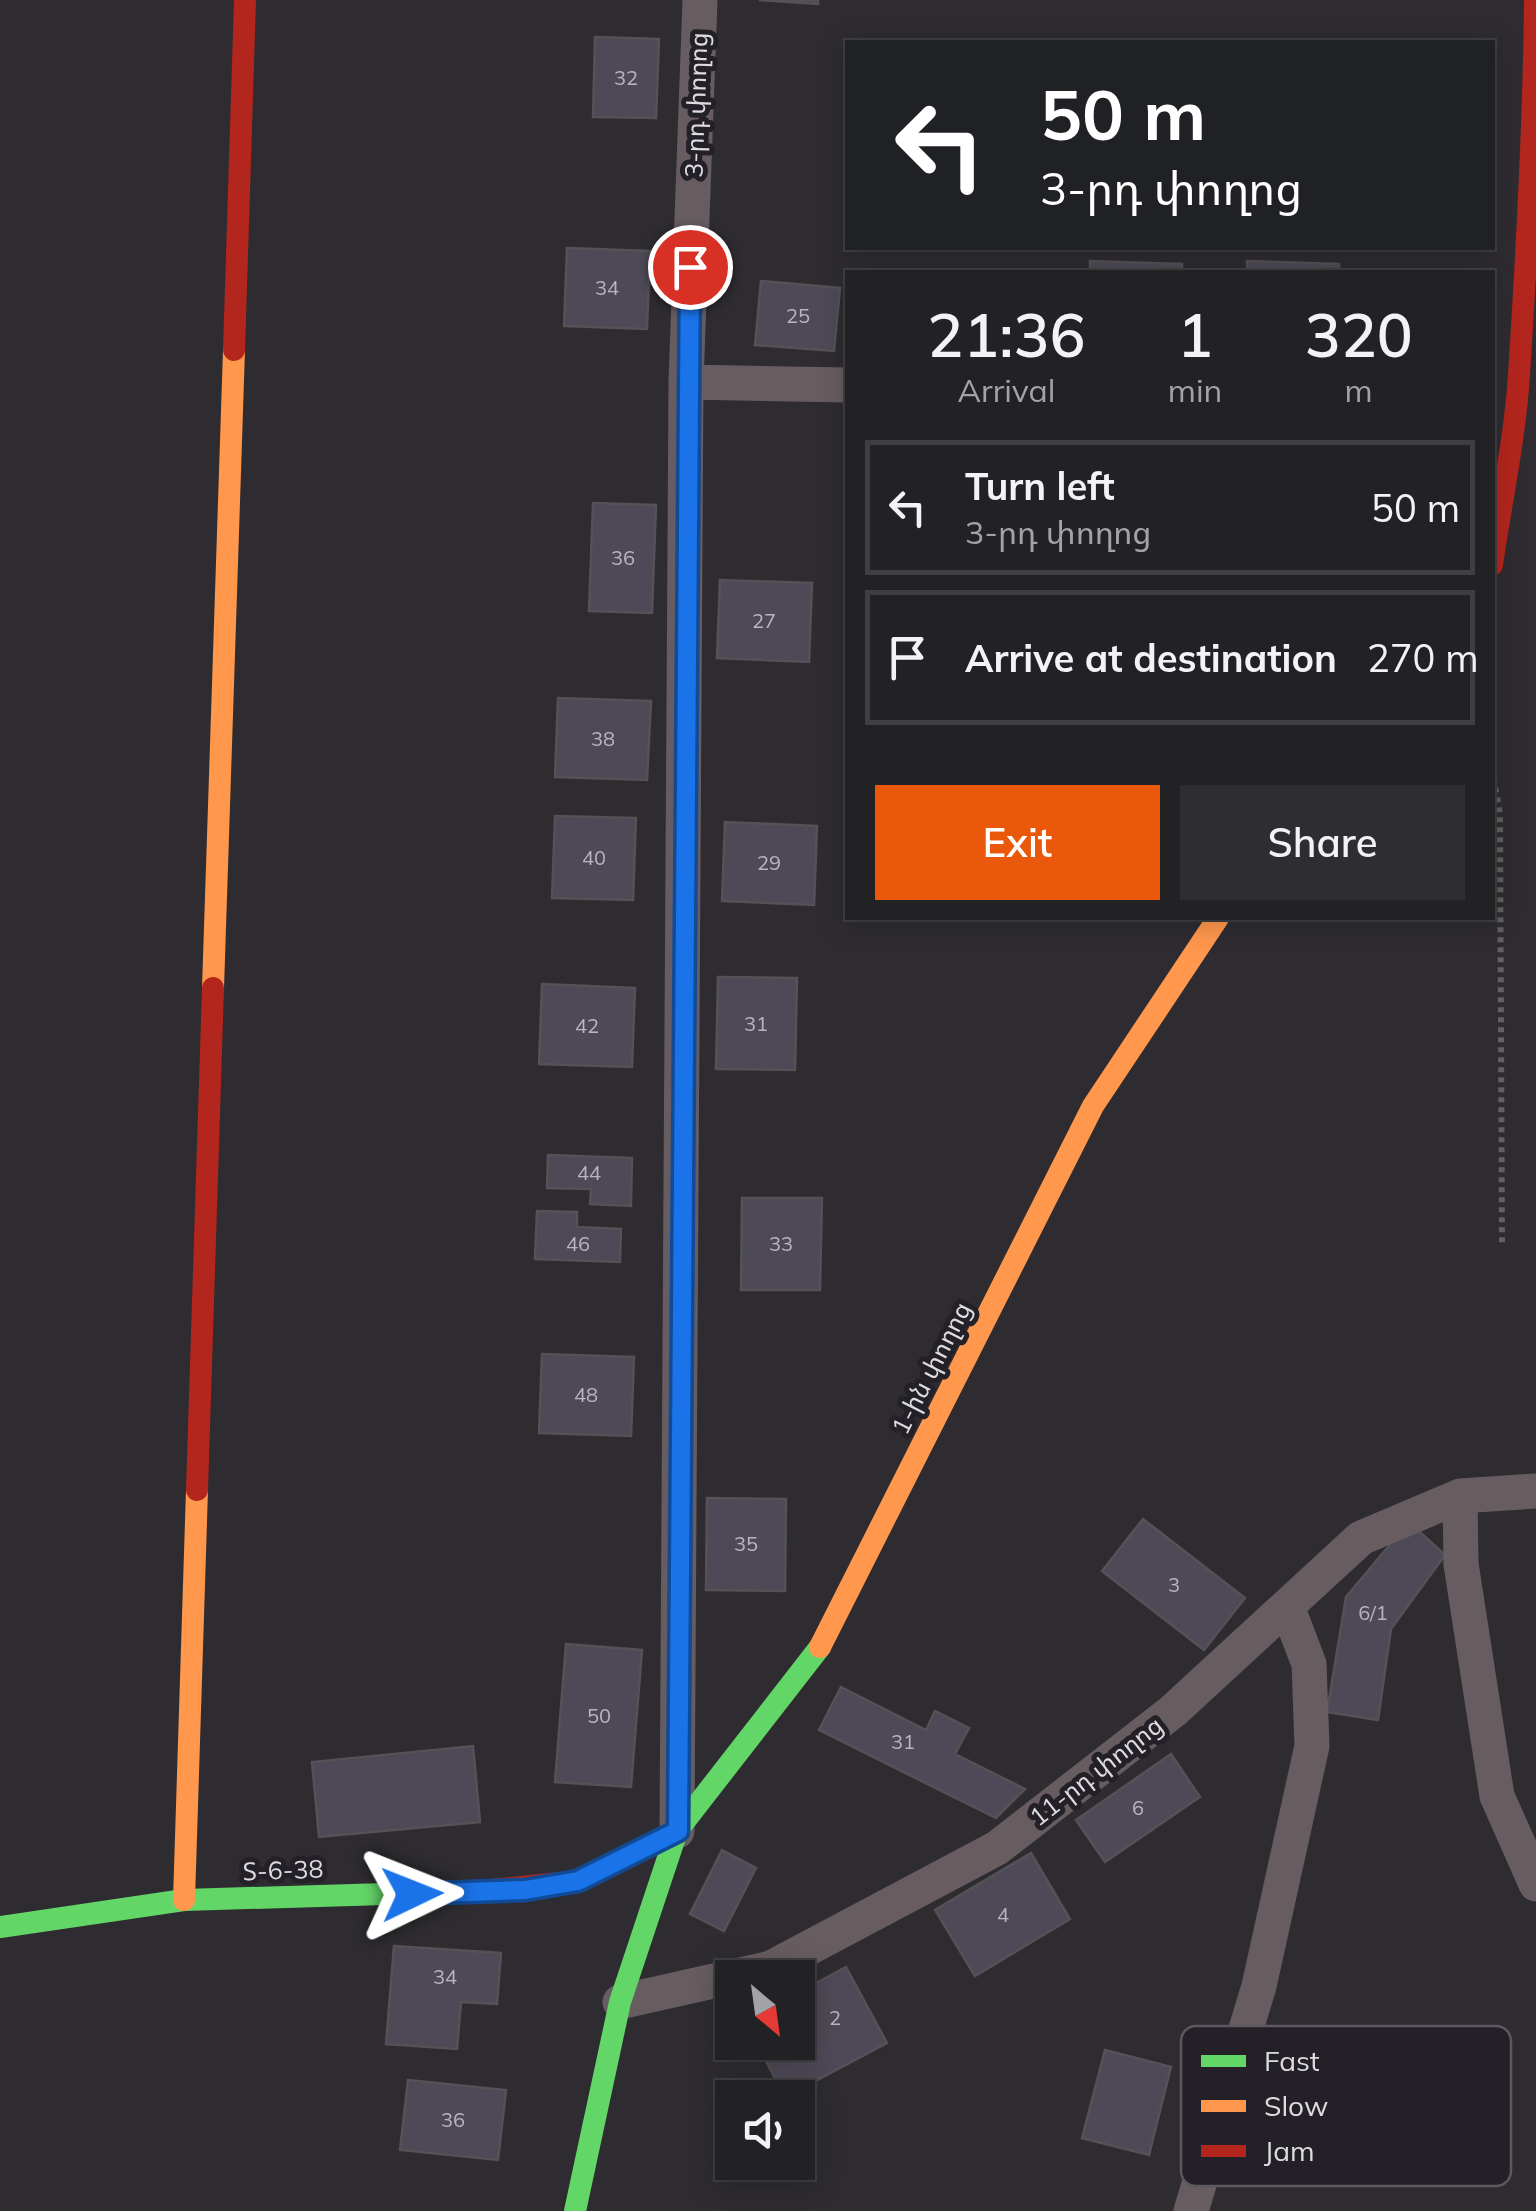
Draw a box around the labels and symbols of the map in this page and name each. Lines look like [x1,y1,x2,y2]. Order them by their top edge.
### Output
street label: 3-րդ փողոց [677,32,714,178]
house number: 32 [614,65,638,90]
pin [648,225,733,310]
house number: 34 [595,275,619,300]
house number: 25 [786,303,810,328]
house number: 36 [611,545,635,570]
house number: 27 [752,608,776,633]
house number: 38 [591,726,615,751]
house number: 40 [582,845,606,870]
house number: 29 [757,850,781,875]
house number: 31 [744,1011,768,1036]
house number: 42 [575,1013,599,1038]
house number: 44 [577,1160,601,1185]
house number: 46 [566,1231,590,1256]
house number: 33 [769,1231,793,1256]
street label: 1-ին փողոց [884,1296,977,1439]
house number: 48 [574,1382,598,1407]
house number: 35 [734,1531,758,1556]
house number: 3 [1168,1572,1180,1597]
house number: 6/1 [1358,1600,1388,1625]
house number: 50 [587,1703,611,1728]
street label: 11-րդ փողոց [1023,1709,1169,1832]
house number: 31 [891,1729,915,1754]
house number: 6 [1132,1795,1144,1820]
position arrow [360,1842,464,1946]
street label: Տ-6-38 [242,1853,324,1886]
house number: 4 [997,1902,1009,1927]
north arrow [715,1960,815,2060]
house number: 34 [433,1964,457,1989]
house number: 2 [829,2005,841,2030]
legend [1181,2026,1511,2186]
text: Fast [1264,2043,1320,2078]
text: Slow [1264,2088,1328,2123]
house number: 36 [441,2107,465,2132]
text: Jam [1264,2133,1315,2168]

